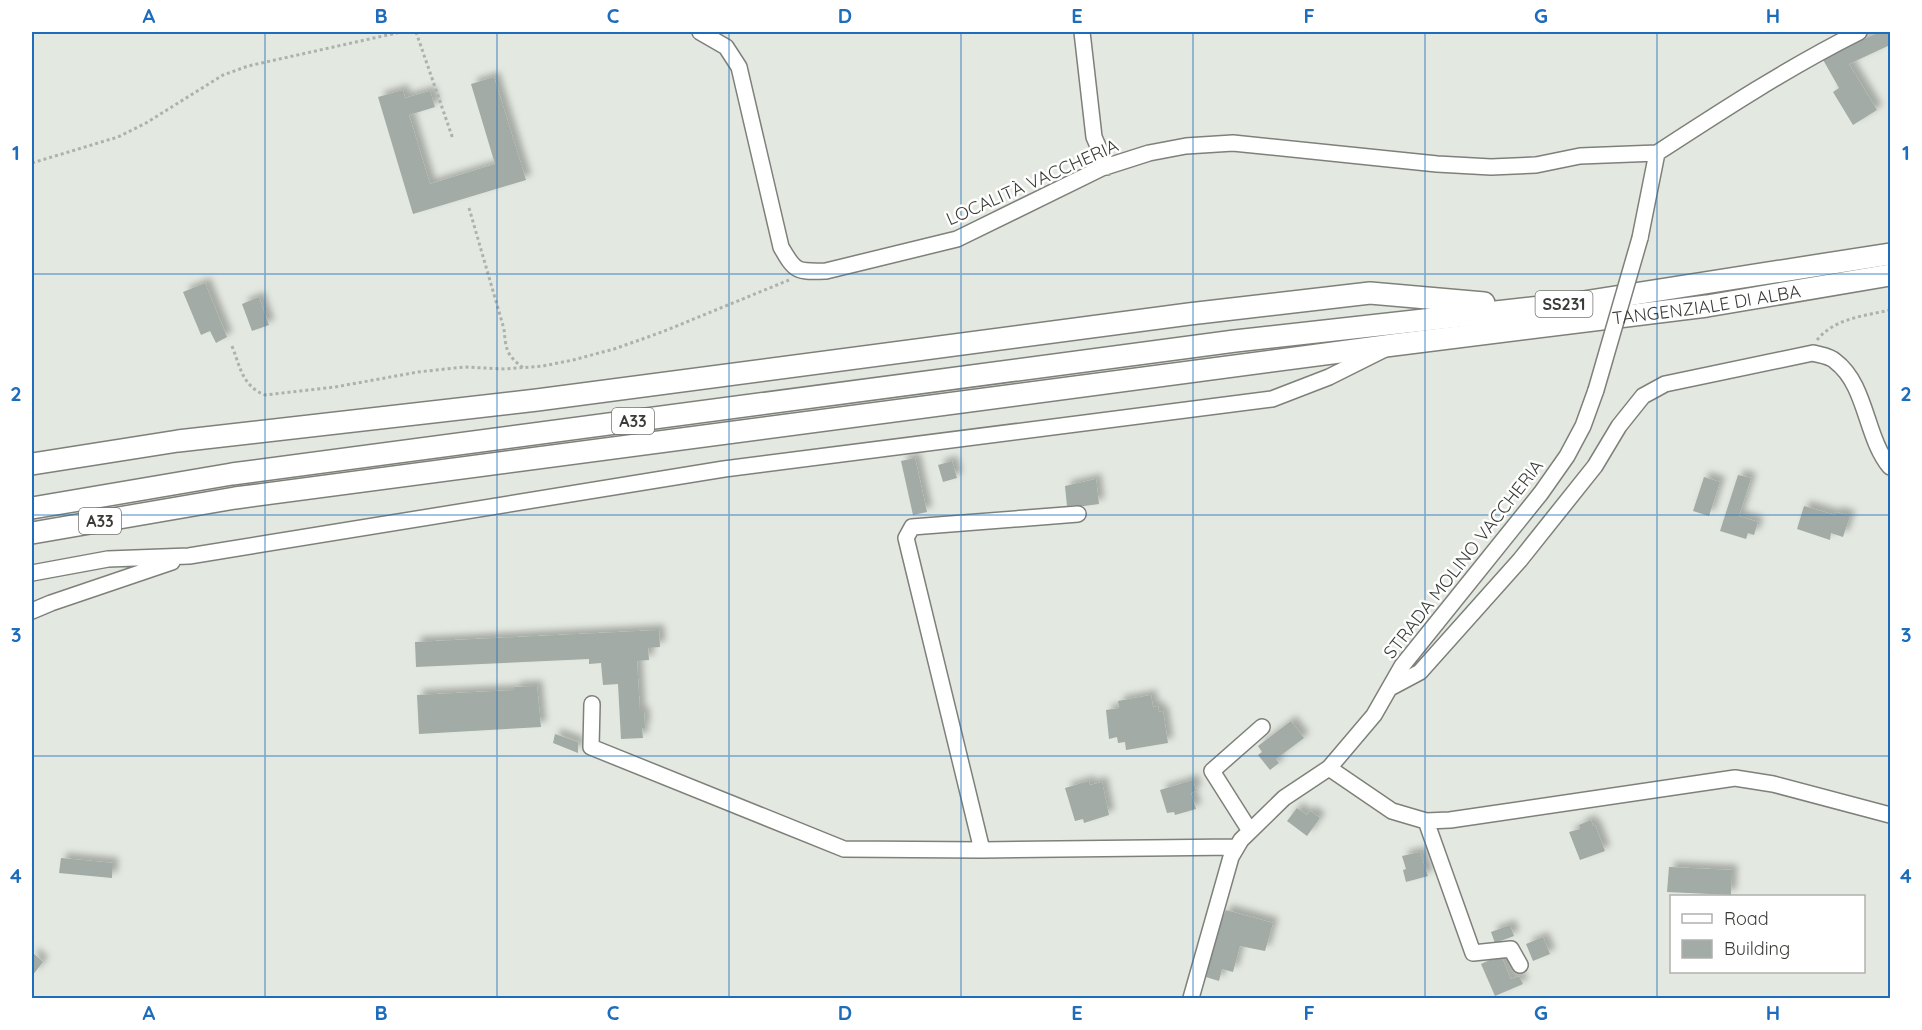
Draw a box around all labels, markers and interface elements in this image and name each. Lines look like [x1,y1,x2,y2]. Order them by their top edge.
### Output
text: A [143,3,156,28]
text: B [374,3,388,28]
text: C [607,3,620,28]
text: D [838,3,852,28]
text: E [1071,3,1083,28]
text: F [1303,3,1315,28]
text: G [1534,3,1548,28]
text: H [1766,3,1780,28]
street label: LOCALITÀ VACCHERIA [942,134,1122,230]
text: 1 [12,140,20,165]
text: 1 [1902,140,1910,165]
street label: TANGENZIALE DI ALBA [1611,279,1802,329]
road number: SS231 [1536,291,1592,317]
text: 2 [10,381,22,406]
text: 2 [1900,381,1912,406]
road number: A33 [612,408,654,434]
street label: STRADA MOLINO VACCHERIA [1378,455,1548,663]
road number: A33 [79,508,121,534]
text: 3 [11,622,21,647]
text: 3 [1901,622,1911,647]
text: 4 [10,863,22,888]
text: 4 [1900,863,1912,888]
legend [1670,895,1865,973]
text: Road [1724,907,1769,930]
text: Building [1724,937,1790,960]
text: A [143,1000,156,1025]
text: B [374,1000,388,1025]
text: C [607,1000,620,1025]
text: D [838,1000,852,1025]
text: E [1071,1000,1083,1025]
text: F [1303,1000,1315,1025]
text: G [1534,1000,1548,1025]
text: H [1766,1000,1780,1025]

